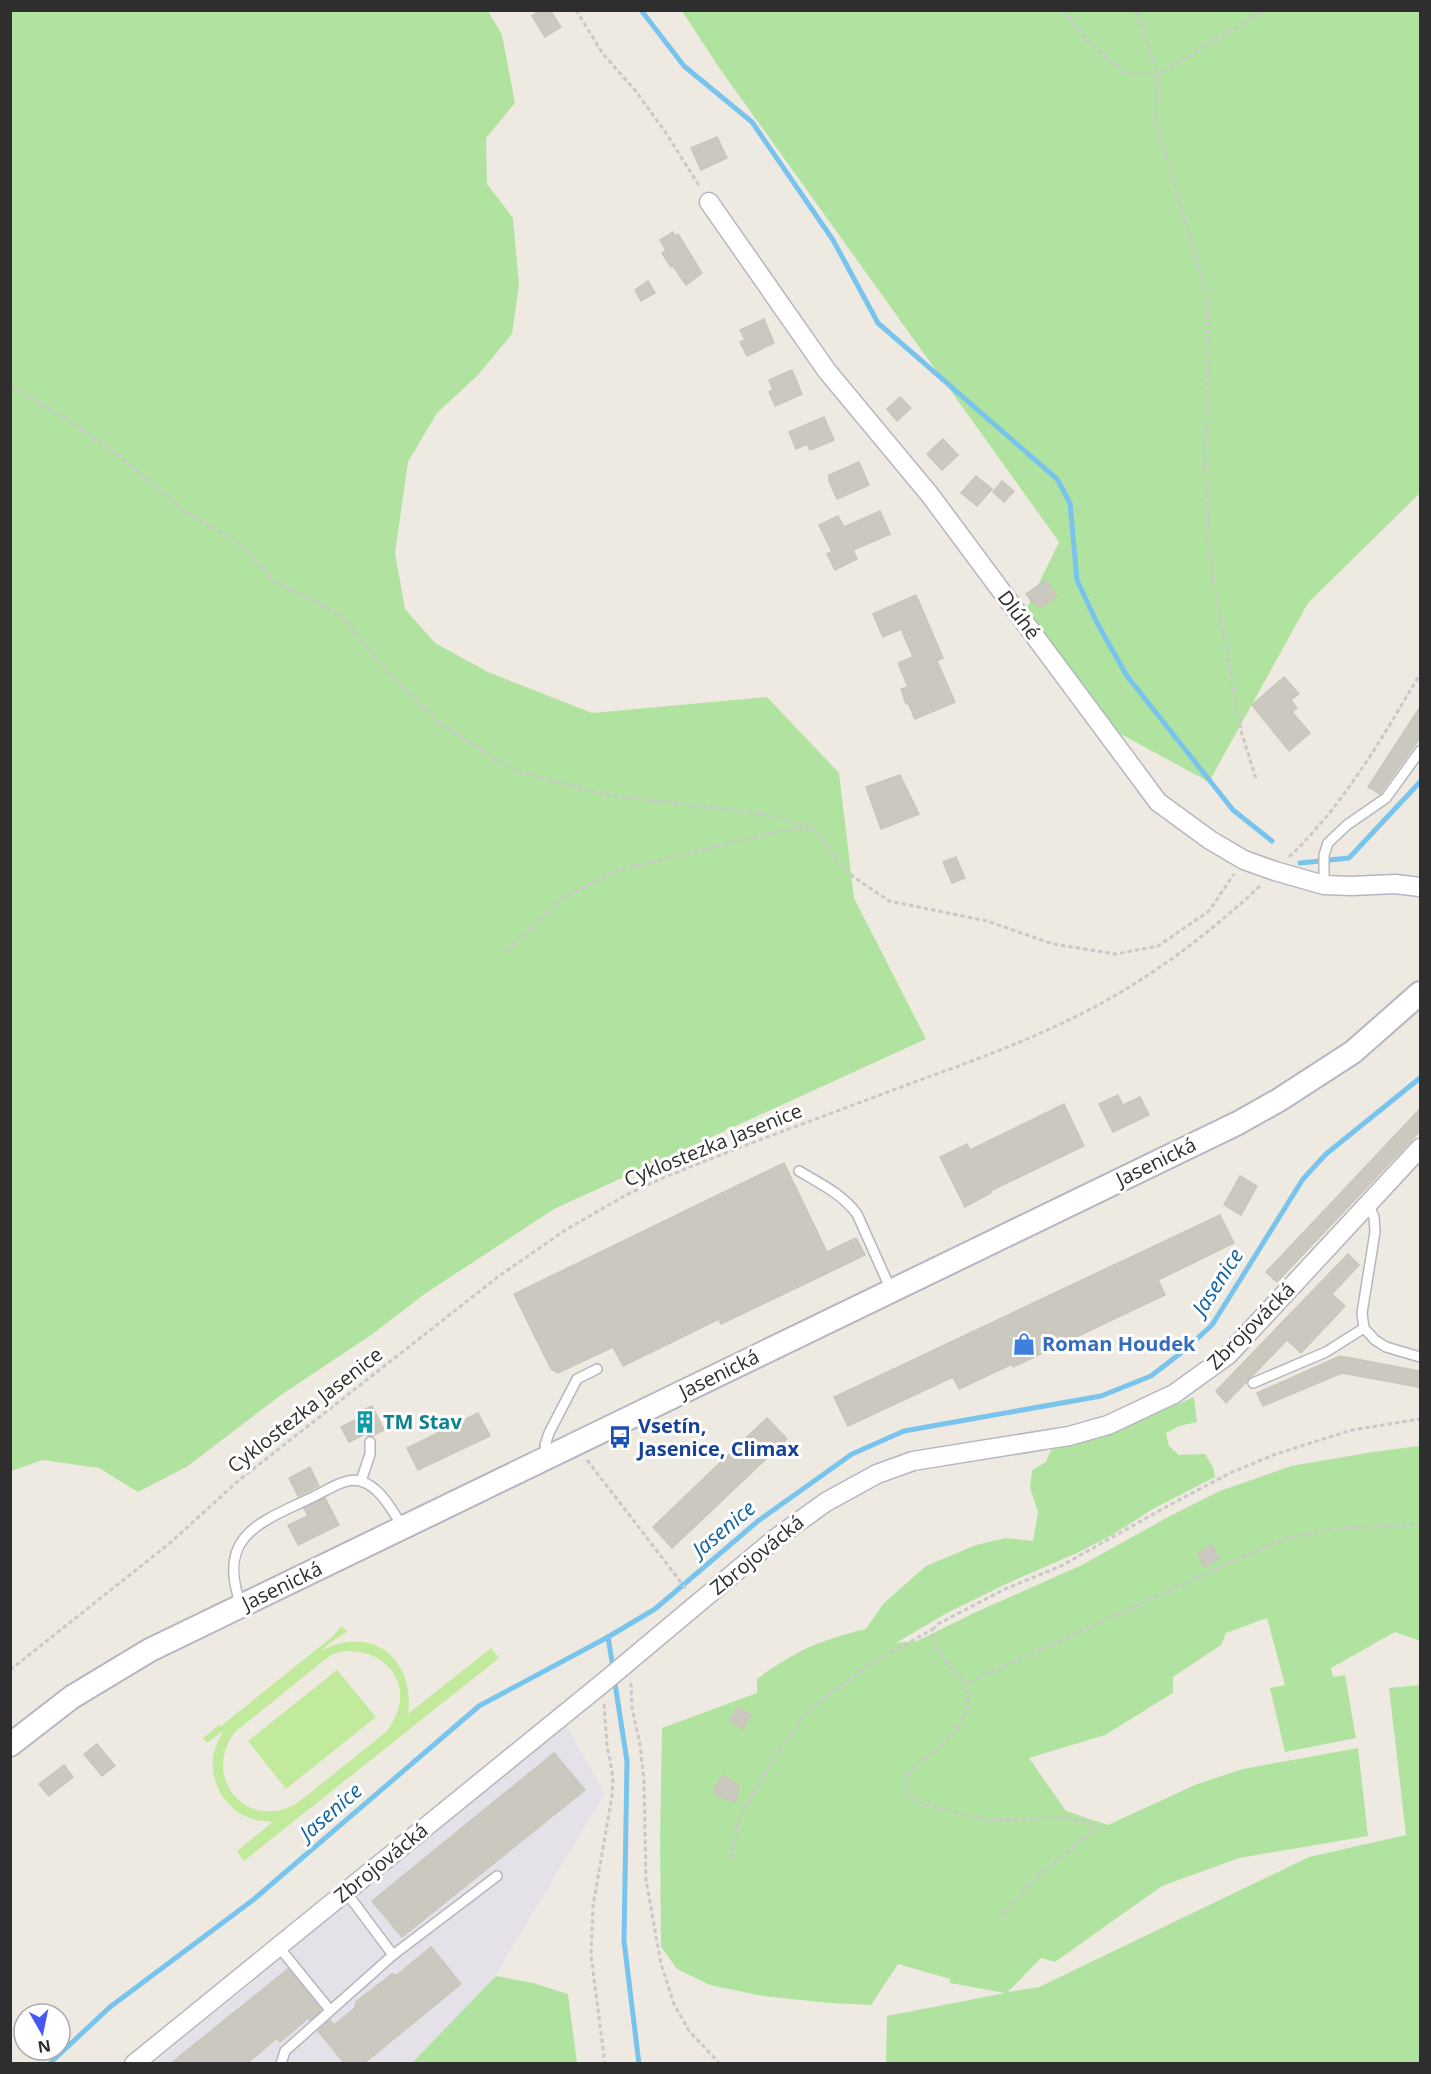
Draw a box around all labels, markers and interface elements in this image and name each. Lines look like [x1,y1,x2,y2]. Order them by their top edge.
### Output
street label: Dlúhé [992,584,1047,645]
street label: Cyklostezka Jasenice [620,1096,806,1193]
street label: Jasenická [1110,1131,1200,1193]
water label: Jasenice [1183,1243,1249,1324]
street label: Zbrojovácká [1201,1276,1300,1375]
place label: Roman Houdek [1042,1330,1196,1357]
shop icon: Roman Houdek [1011,1331,1037,1357]
street label: Cyklostezka Jasenice [222,1341,388,1479]
street label: Jasenická [673,1343,763,1405]
place label: TM Stav [383,1408,462,1435]
building icon: TM Stav [352,1409,378,1435]
place label: Vsetín, Jasenice, Climax [636,1412,799,1462]
bus stop icon: Vsetín, Jasenice, Climax [607,1424,633,1450]
water label: Jasenice [683,1494,761,1565]
street label: Zbrojovácká [704,1508,809,1601]
street label: Jasenická [236,1555,326,1617]
water label: Jasenice [290,1776,368,1849]
street label: Zbrojovácká [328,1816,433,1909]
north arrow [12,2002,72,2062]
text: N [36,2035,52,2059]

